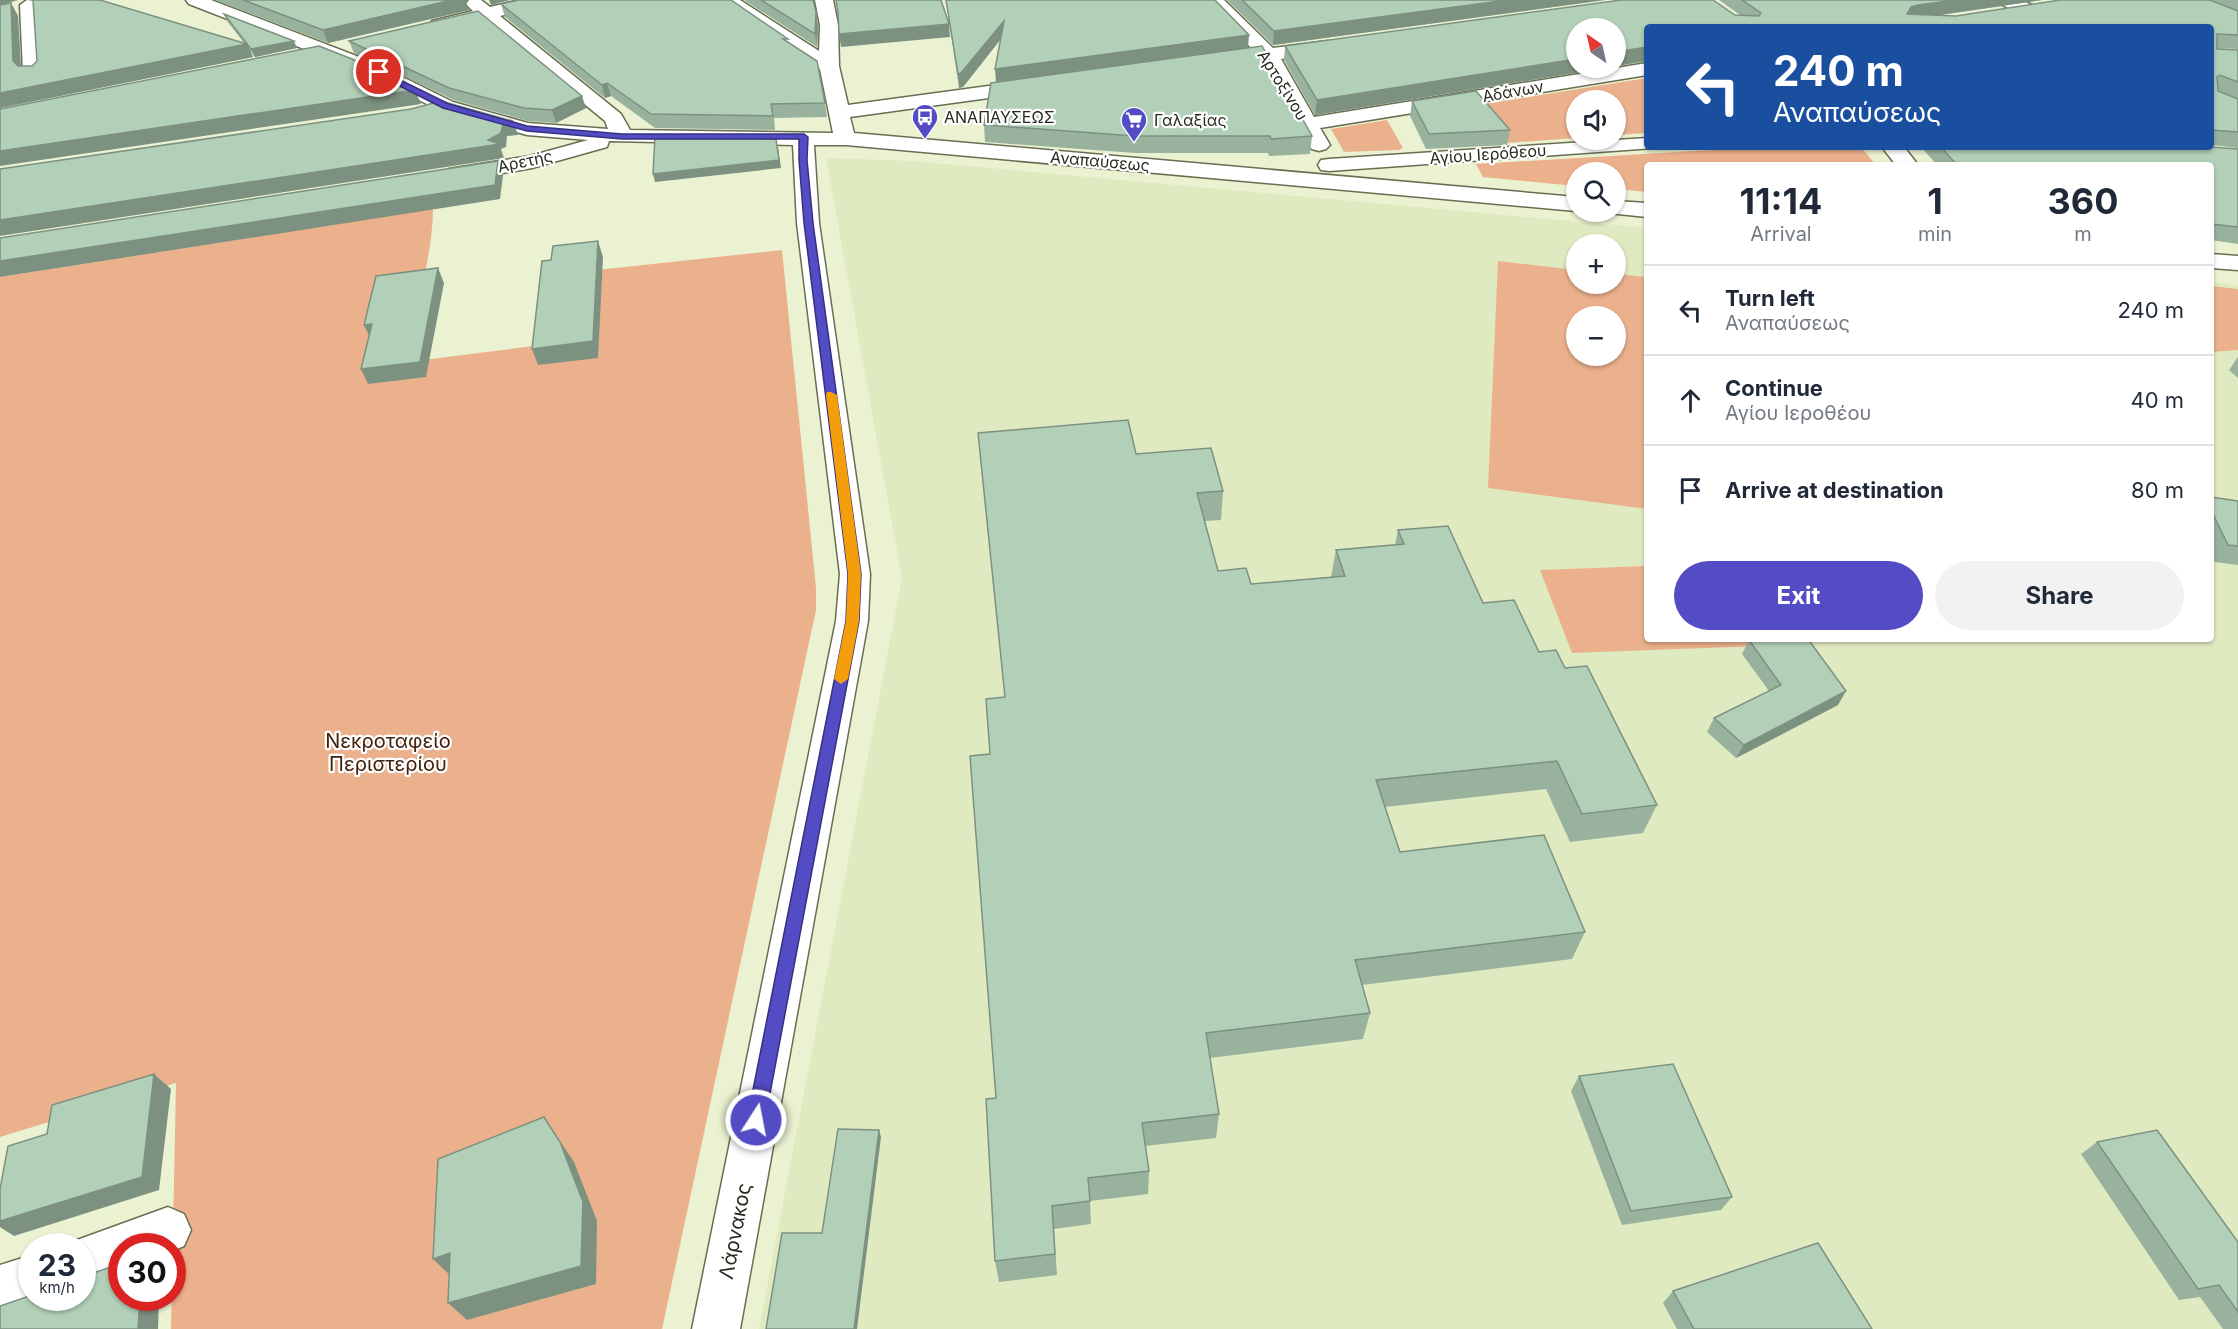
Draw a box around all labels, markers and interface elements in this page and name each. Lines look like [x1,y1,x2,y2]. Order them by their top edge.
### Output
north arrow [1566,18,1626,78]
map controls [1566,18,1626,366]
text: 240 m [1773,45,1904,96]
pin [353,46,404,97]
street label: Αρτοξίνου [1254,46,1312,124]
icon: left [1674,48,1752,126]
icon: arrive [362,55,395,88]
street label: Αδάνων [1481,76,1545,106]
button: sound [1566,90,1626,150]
text: Αναπαύσεως [1773,96,1941,129]
bus stop icon: ΑΝΑΠΑΥΣΕΩΣ [910,102,940,140]
supermarket icon: Γαλαξίας [1119,105,1149,143]
place label: ΑΝΑΠΑΥΣΕΩΣ [944,107,1055,127]
place label: Γαλαξίας [1154,110,1227,130]
street label: Αγίου Ιερόθεου [1429,140,1547,168]
street label: Αρετής [496,145,554,177]
street label: Αναπαύσεως [1049,147,1151,175]
button: search [1566,162,1626,222]
text: 11:14 [1739,179,1822,223]
text: 1 [1927,179,1943,223]
text: 360 [2048,179,2118,223]
text: Arrival [1750,222,1812,246]
text: min [1918,222,1952,246]
text: m [2074,222,2092,246]
button: + [1566,234,1626,294]
text: Turn left [1725,285,1815,311]
icon: left [1674,294,1707,327]
text: 240 m [2117,297,2184,323]
button: − [1566,306,1626,366]
text: Αναπαύσεως [1725,311,1850,335]
text: Continue [1725,375,1823,401]
icon: ahead [1674,384,1707,417]
text: 40 m [2130,387,2184,413]
text: Αγίου Ιεροθέου [1725,401,1871,425]
icon: arrive [1674,474,1707,507]
text: Arrive at destination [1725,477,1944,503]
text: 80 m [2131,477,2184,503]
button: Exit [1674,561,1923,630]
button: Share [1935,561,2184,630]
park label: Νεκροταφείο Περιστερίου [325,729,451,776]
position arrow [724,1088,788,1152]
street label: Λάρνακος [714,1181,756,1281]
speed limit sign: 30 [108,1233,186,1311]
text: 23 [38,1247,76,1283]
text: km/h [39,1278,75,1297]

